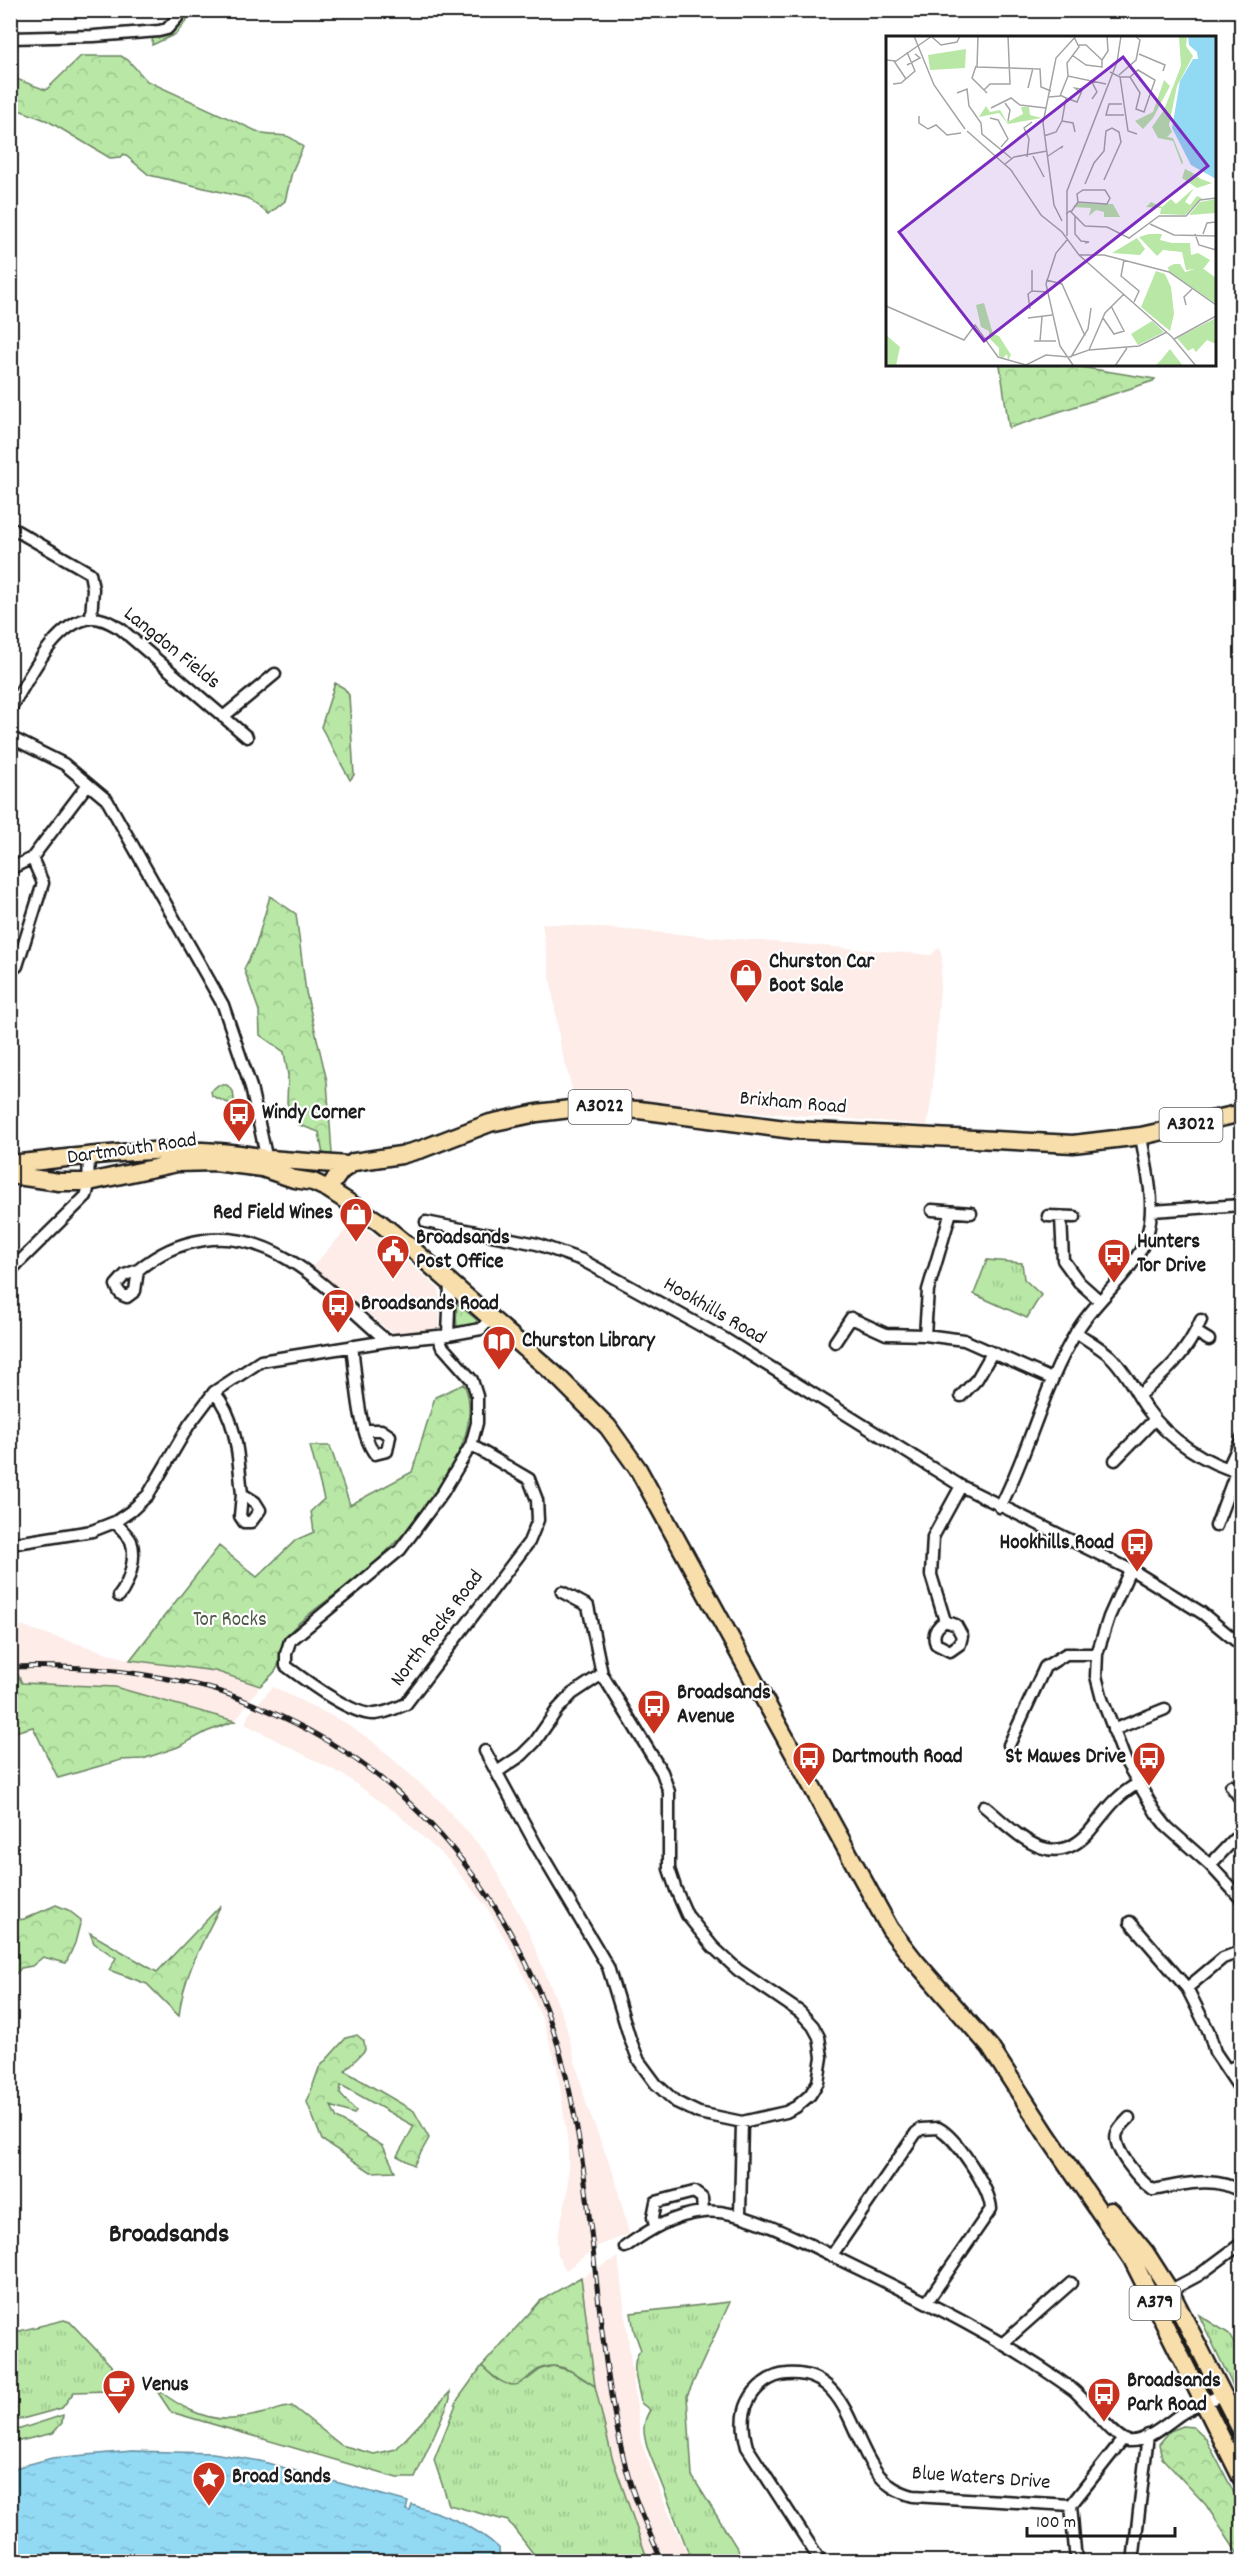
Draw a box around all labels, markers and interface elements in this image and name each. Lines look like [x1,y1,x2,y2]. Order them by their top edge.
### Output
inset map [886,36,1216,366]
street label: Langdon Fields [116,600,226,698]
place label: Churston Car Boot Sale [769,948,876,1002]
shop icon: Churston Car Boot Sale [728,957,764,1004]
street label: Brixham Road [738,1084,848,1124]
road number: A3022 [568,1090,632,1124]
bus stop icon: Windy Corner [221,1096,257,1143]
place label: Windy Corner [262,1099,366,1129]
road number: A3022 [1160,1108,1222,1142]
street label: Dartmouth Road [65,1126,199,1174]
shop icon: Red Field Wines [338,1196,374,1243]
place label: Red Field Wines [213,1199,333,1229]
place label: Broadsands Post Office [416,1224,510,1278]
place label: Hunters Tor Drive [1137,1228,1206,1282]
public building icon: Broadsands Post Office [375,1233,411,1280]
bus stop icon: Hunters Tor Drive [1096,1237,1132,1284]
street label: Hookhills Road [657,1270,771,1354]
bus stop icon: Broadsands Road [320,1287,356,1334]
place label: Broadsands Road [361,1290,499,1320]
library icon: Churston Library [481,1324,517,1371]
place label: Churston Library [522,1327,656,1357]
bus stop icon: Hookhills Road [1119,1526,1155,1573]
place label: Hookhills Road [1000,1529,1114,1559]
street label: North Rocks Road [384,1564,492,1694]
park label: Tor Rocks [193,1606,267,1636]
place label: Broadsands Avenue [677,1679,771,1733]
bus stop icon: Broadsands Avenue [636,1688,672,1735]
bus stop icon: Dartmouth Road [791,1740,827,1787]
bus stop icon: St Mawes Drive [1131,1740,1167,1787]
place label: Dartmouth Road [832,1743,963,1773]
place label: St Mawes Drive [1005,1743,1126,1773]
district label: Broadsands [109,2216,229,2255]
road number: A379 [1130,2286,1180,2320]
place label: Broadsands Park Road [1127,2367,1221,2421]
cafe icon: Venus [101,2368,137,2415]
place label: Venus [142,2371,189,2401]
bus stop icon: Broadsands Park Road [1086,2376,1122,2423]
street label: Blue Waters Drive [911,2459,1051,2499]
place icon: Broad Sands [191,2460,227,2507]
place label: Broad Sands [232,2463,331,2493]
scale bar [1027,2500,1176,2538]
text: 100 m [1036,2511,1076,2536]

